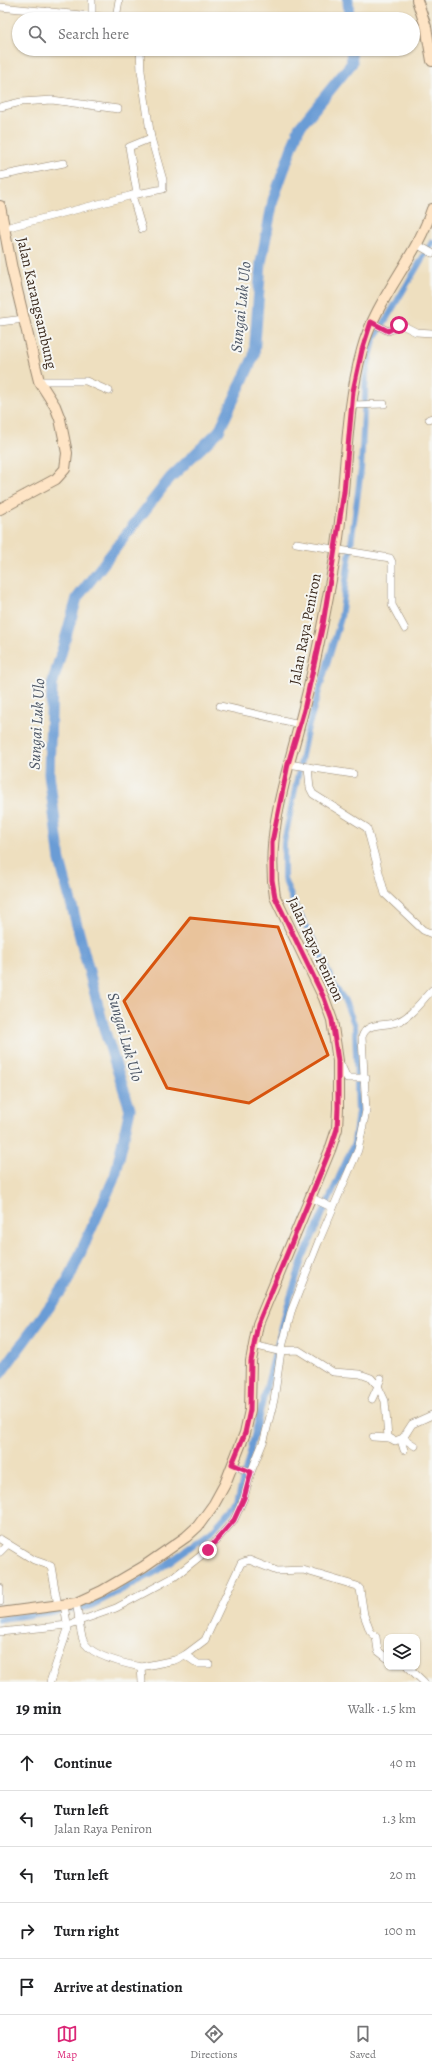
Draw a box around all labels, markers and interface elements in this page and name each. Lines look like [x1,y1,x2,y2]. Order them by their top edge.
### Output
search box [12,12,420,56]
icon: search [26,23,48,45]
text: Search here [58,24,129,44]
street label: Jalan Karangsambung [12,235,62,371]
water label: Sungai Luk Ulo [225,260,257,354]
route start [390,316,408,334]
street label: Jalan Raya Peniron [284,571,326,687]
water label: Sungai Luk Ulo [24,678,50,770]
street label: Jalan Raya Peniron [283,893,349,1005]
water label: Sungai Luk Ulo [102,990,148,1084]
route end [199,1541,217,1559]
map controls [384,1634,420,1670]
button: layers [384,1634,420,1670]
text: 19 min [16,1697,62,1720]
text: Walk · 1.5 km [348,1700,416,1717]
icon: ahead [16,1752,38,1774]
text: Continue [54,1753,112,1773]
text: 40 m [390,1754,416,1771]
text: Turn left [54,1800,109,1820]
icon: left [16,1808,38,1830]
text: 1.3 km [382,1810,416,1827]
text: Jalan Raya Peniron [54,1820,152,1837]
icon: left [16,1864,38,1886]
text: Turn left [54,1865,109,1885]
text: 20 m [390,1866,416,1883]
icon: right [16,1920,38,1942]
text: Turn right [54,1921,119,1941]
text: 100 m [384,1922,416,1939]
icon: arrive [16,1976,38,1998]
text: Arrive at destination [54,1977,183,1997]
tab: Map [56,2023,78,2062]
tab: Directions [190,2023,238,2062]
tab: Saved [350,2023,376,2062]

